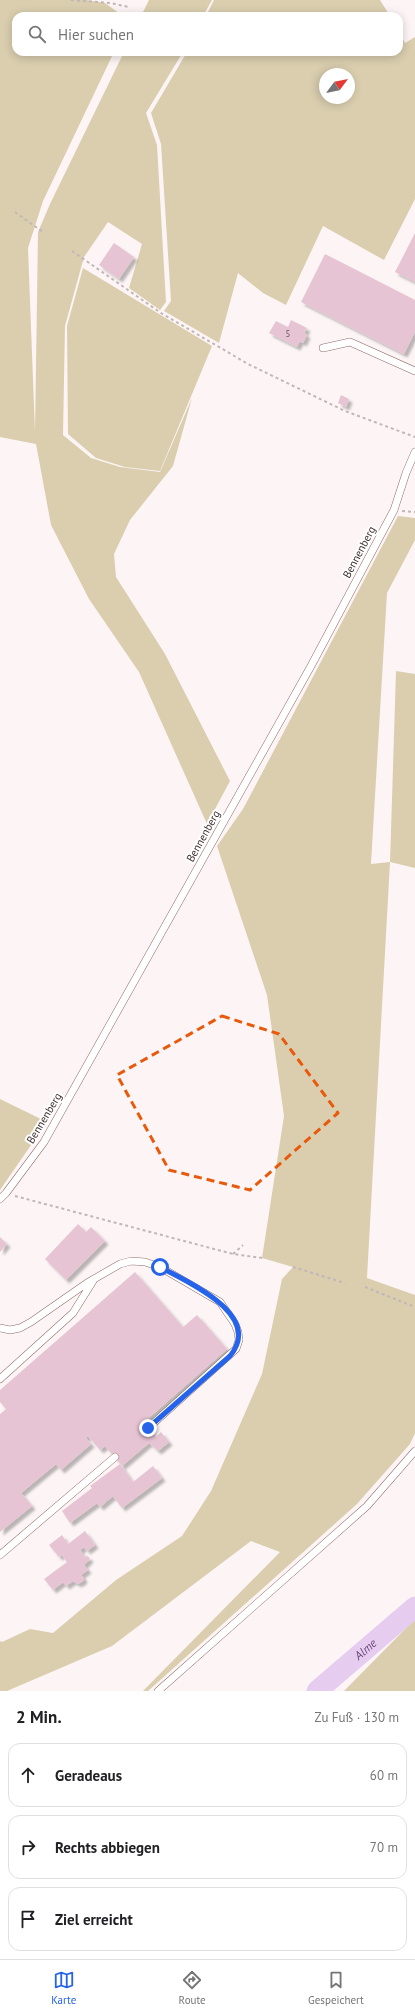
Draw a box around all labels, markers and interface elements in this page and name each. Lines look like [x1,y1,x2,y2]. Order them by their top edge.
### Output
search box [12,12,403,56]
icon: search [26,23,48,45]
text: Hier suchen [58,25,134,44]
north arrow [319,68,355,104]
house number: 5 [286,328,291,339]
street label: Bennenberg [339,524,379,580]
street label: Bennenberg [183,808,223,864]
street label: Bennenberg [23,1090,65,1146]
route start [151,1258,169,1276]
route end [139,1419,157,1437]
water label: Alme [350,1635,380,1663]
text: 2 Min. [16,1706,62,1728]
text: Zu Fuß · 130 m [315,1709,399,1726]
icon: ahead [17,1764,39,1786]
text: Geradeaus [55,1766,122,1785]
text: 60 m [370,1767,398,1784]
icon: right [17,1836,39,1858]
text: Rechts abbiegen [55,1838,160,1857]
text: 70 m [370,1839,398,1856]
icon: arrive [17,1908,39,1930]
text: Ziel erreicht [55,1910,133,1929]
tab: Karte [51,1969,76,2007]
tab: Route [179,1969,206,2007]
tab: Gespeichert [308,1969,364,2007]

